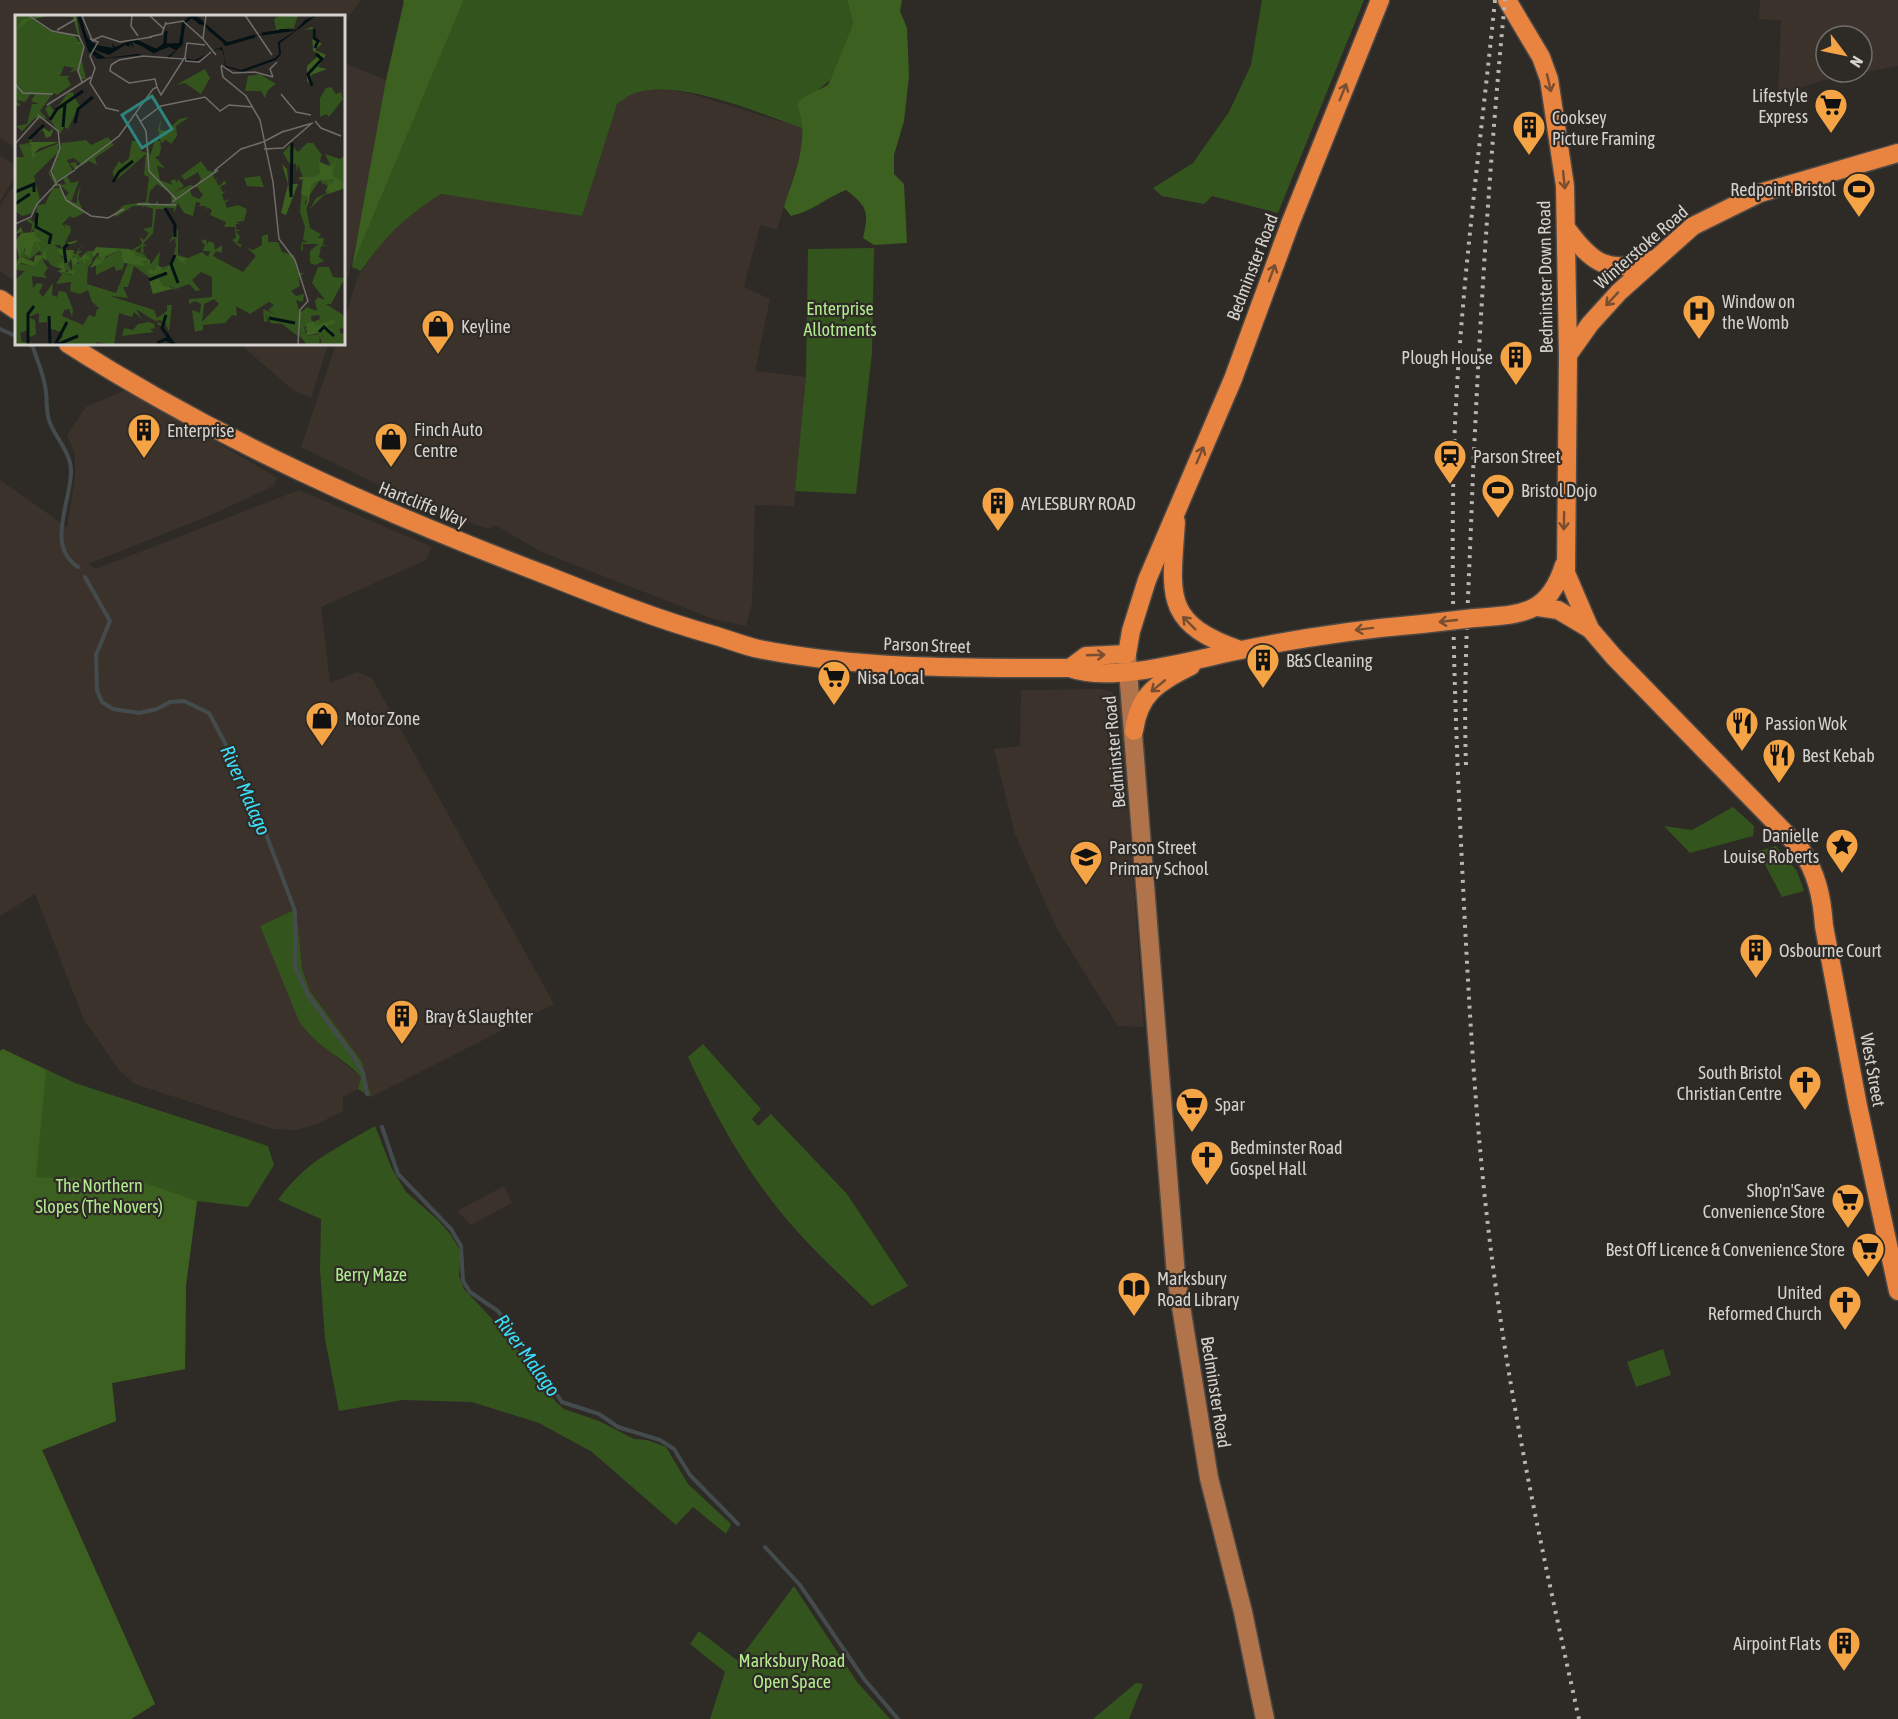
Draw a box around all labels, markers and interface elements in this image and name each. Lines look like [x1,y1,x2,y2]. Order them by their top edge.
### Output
inset map [15,15,345,345]
north arrow [1814,24,1874,84]
text: N [1847,53,1867,71]
one-way arrow [1543,73,1555,92]
one-way arrow [1338,83,1349,102]
place label: Lifestyle Express [1752,85,1808,127]
supermarket icon: Lifestyle Express [1813,87,1849,134]
place label: Cooksey Picture Framing [1552,107,1655,149]
building icon: Cooksey Picture Framing [1511,109,1547,156]
one-way arrow [1559,170,1570,190]
sports icon: Redpoint Bristol [1841,171,1877,218]
place label: Redpoint Bristol [1730,179,1836,200]
street label: Bedminster Down Road [1533,200,1557,354]
street label: Winterstoke Road [1590,201,1692,293]
street label: Bedminster Road [1222,211,1282,323]
one-way arrow [1267,265,1278,283]
place label: Window on the Womb [1722,291,1795,333]
one-way arrow [1605,292,1620,307]
hospital icon: Window on the Womb [1681,293,1717,340]
park label: Enterprise Allotments [803,298,877,340]
shop icon: Keyline [420,308,456,355]
place label: Keyline [461,316,511,337]
building icon: Plough House [1498,339,1534,386]
place label: Plough House [1401,347,1493,368]
building icon: Enterprise [126,412,162,459]
place label: Finch Auto Centre [414,419,483,461]
place label: Enterprise [167,420,234,441]
shop icon: Finch Auto Centre [373,421,409,468]
station icon: Parson Street [1432,438,1468,485]
one-way arrow [1195,446,1206,464]
place label: Parson Street [1473,446,1561,467]
sports icon: Bristol Dojo [1480,472,1516,519]
street label: Hartcliffe Way [376,477,470,531]
place label: Bristol Dojo [1521,480,1597,501]
building icon: AYLESBURY ROAD [980,485,1016,532]
place label: AYLESBURY ROAD [1021,493,1136,514]
one-way arrow [1559,510,1570,530]
one-way arrow [1181,616,1196,630]
one-way arrow [1439,616,1458,627]
one-way arrow [1354,624,1374,635]
street label: Parson Street [883,633,971,657]
building icon: B&S Cleaning [1245,642,1281,689]
one-way arrow [1086,650,1106,661]
place label: B&S Cleaning [1286,650,1373,671]
supermarket icon: Nisa Local [816,659,852,706]
place label: Nisa Local [857,667,924,688]
one-way arrow [1150,679,1166,692]
street label: Bedminster Road [1099,695,1129,809]
shop icon: Motor Zone [304,700,340,747]
restaurant icon: Passion Wok [1724,705,1760,752]
place label: Motor Zone [345,708,420,729]
place label: Passion Wok [1765,713,1847,734]
restaurant icon: Best Kebab [1761,737,1797,784]
water label: River Malago [216,742,276,838]
place label: Best Kebab [1802,745,1875,766]
place label: Danielle Louise Roberts [1723,825,1819,867]
place icon: Danielle Louise Roberts [1824,827,1860,874]
place label: Parson Street Primary School [1109,837,1209,879]
school or university icon: Parson Street Primary School [1068,839,1104,886]
building icon: Osbourne Court [1738,932,1774,979]
place label: Osbourne Court [1779,940,1882,961]
building icon: Bray & Slaughter [384,998,420,1045]
place label: Bray & Slaughter [425,1006,534,1027]
street label: West Street [1856,1032,1890,1108]
place label: South Bristol Christian Centre [1677,1062,1782,1104]
church icon: South Bristol Christian Centre [1787,1064,1823,1111]
supermarket icon: Spar [1174,1086,1210,1133]
place label: Spar [1215,1094,1245,1115]
place label: Bedminster Road Gospel Hall [1230,1137,1343,1179]
church icon: Bedminster Road Gospel Hall [1189,1139,1225,1186]
park label: The Northern Slopes (The Novers) [35,1175,163,1217]
place label: Shop'n'Save Convenience Store [1703,1180,1825,1222]
supermarket icon: Shop'n'Save Convenience Store [1830,1182,1866,1229]
supermarket icon: Best Off Licence & Convenience Store [1850,1231,1886,1278]
place label: Best Off Licence & Convenience Store [1605,1239,1845,1260]
park label: Berry Maze [335,1264,407,1285]
place label: Marksbury Road Library [1157,1268,1240,1310]
library icon: Marksbury Road Library [1116,1270,1152,1317]
place label: United Reformed Church [1708,1282,1822,1324]
church icon: United Reformed Church [1827,1284,1863,1331]
water label: River Malago [491,1309,565,1401]
street label: Bedminster Road [1197,1335,1235,1449]
building icon: Airpoint Flats [1826,1625,1862,1672]
place label: Airpoint Flats [1733,1633,1821,1654]
park label: Marksbury Road Open Space [739,1650,845,1692]

